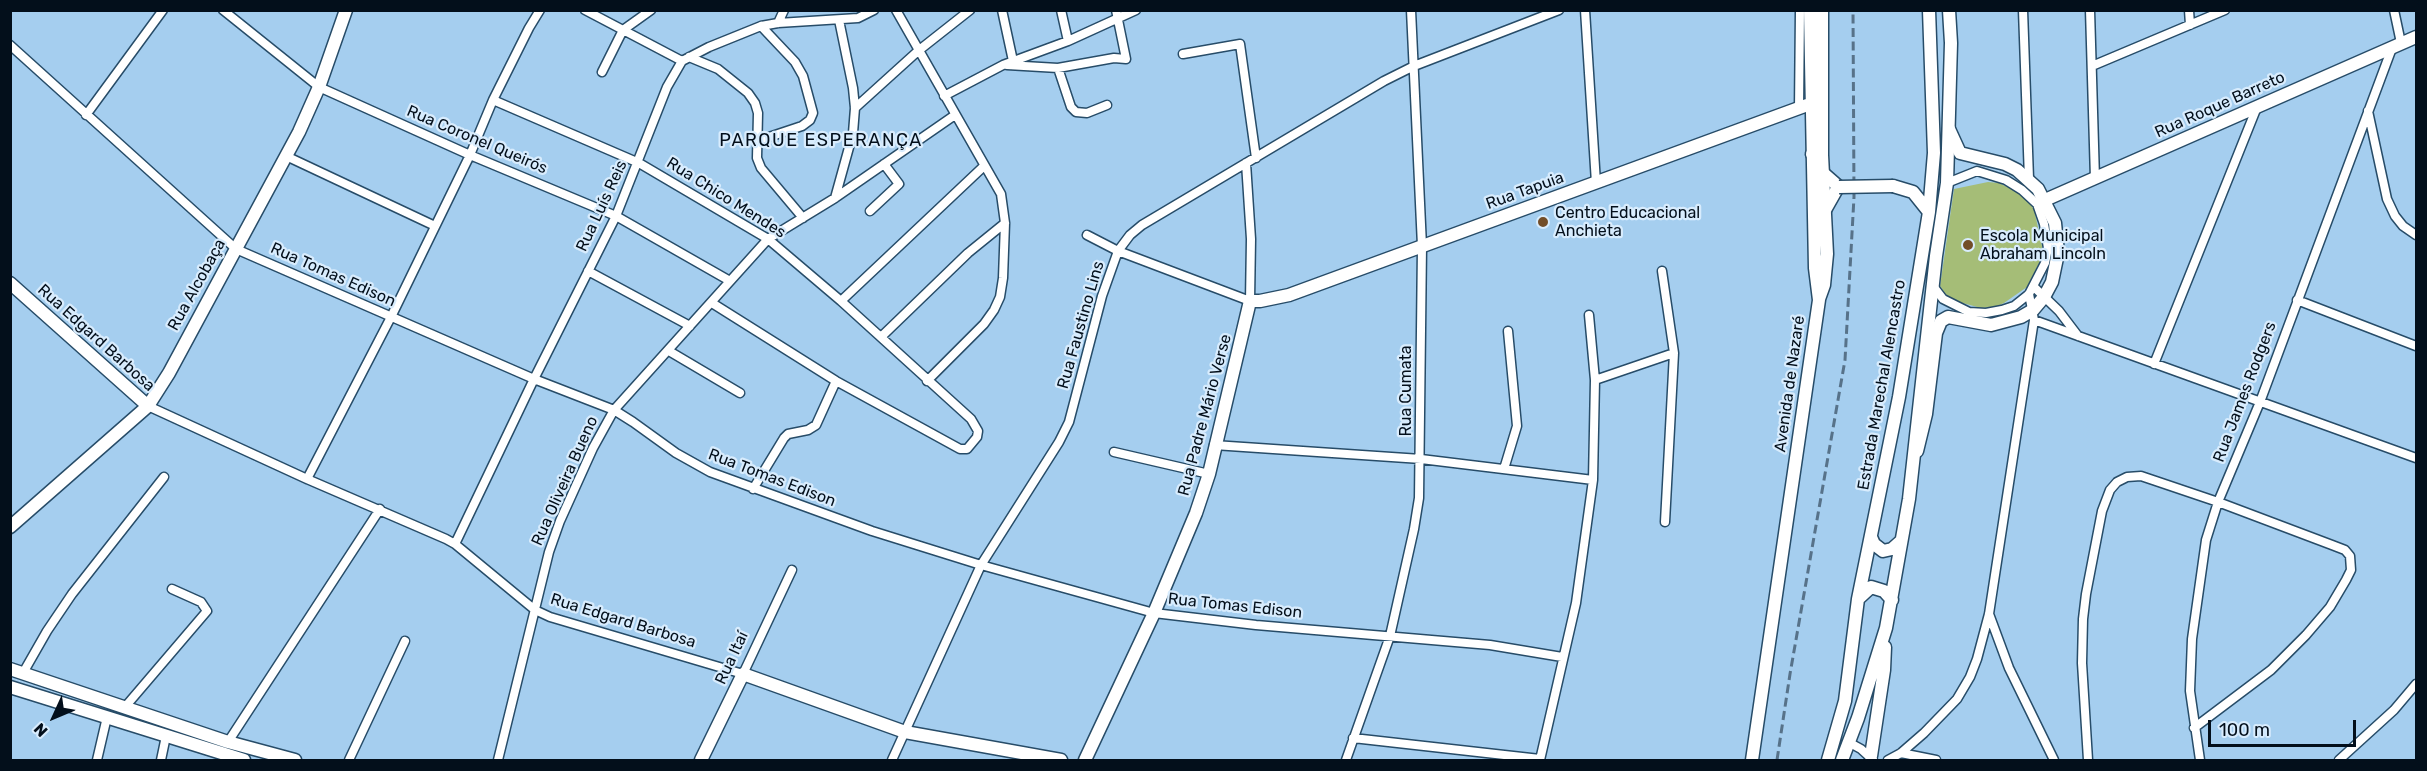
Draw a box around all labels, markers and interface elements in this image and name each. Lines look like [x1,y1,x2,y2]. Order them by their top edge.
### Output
street label: Rua Roque Barreto [2152,68,2288,142]
street label: Rua Coronel Queirós [404,102,550,178]
district label: PARQUE ESPERANÇA [719,130,923,152]
street label: Rua Chico Mendes [663,154,789,242]
street label: Rua Luís Reis [572,157,632,255]
street label: Rua Tapuia [1483,168,1567,214]
place label: Centro Educacional Anchieta [1555,203,1700,241]
marker: Centro Educacional Anchieta [1536,215,1550,229]
place label: Escola Municipal Abraham Lincoln [1980,226,2106,264]
street label: Rua Alcobaça [164,236,230,334]
marker: Escola Municipal Abraham Lincoln [1961,238,1975,252]
street label: Rua Tomas Edison [267,239,399,311]
street label: Rua Faustino Lins [1054,259,1108,391]
street label: Estrada Marechal Alencastro [1854,278,1910,492]
street label: Rua Edgard Barbosa [33,280,159,396]
street label: Avenida de Nazaré [1771,314,1809,454]
street label: Rua James Rodgers [2209,319,2281,465]
street label: Rua Padre Mário Verse [1174,332,1236,498]
street label: Rua Cumata [1396,345,1416,437]
street label: Rua Oliveira Bueno [528,413,602,549]
street label: Rua Tomas Edison [706,445,838,511]
street label: Rua Tomas Edison [1167,589,1303,623]
street label: Rua Edgard Barbosa [548,590,698,652]
street label: Rua Itaí [711,628,753,688]
north arrow [24,687,84,747]
scale bar [2211,708,2360,746]
text: N [30,719,52,741]
text: 100 m [2219,719,2270,741]

